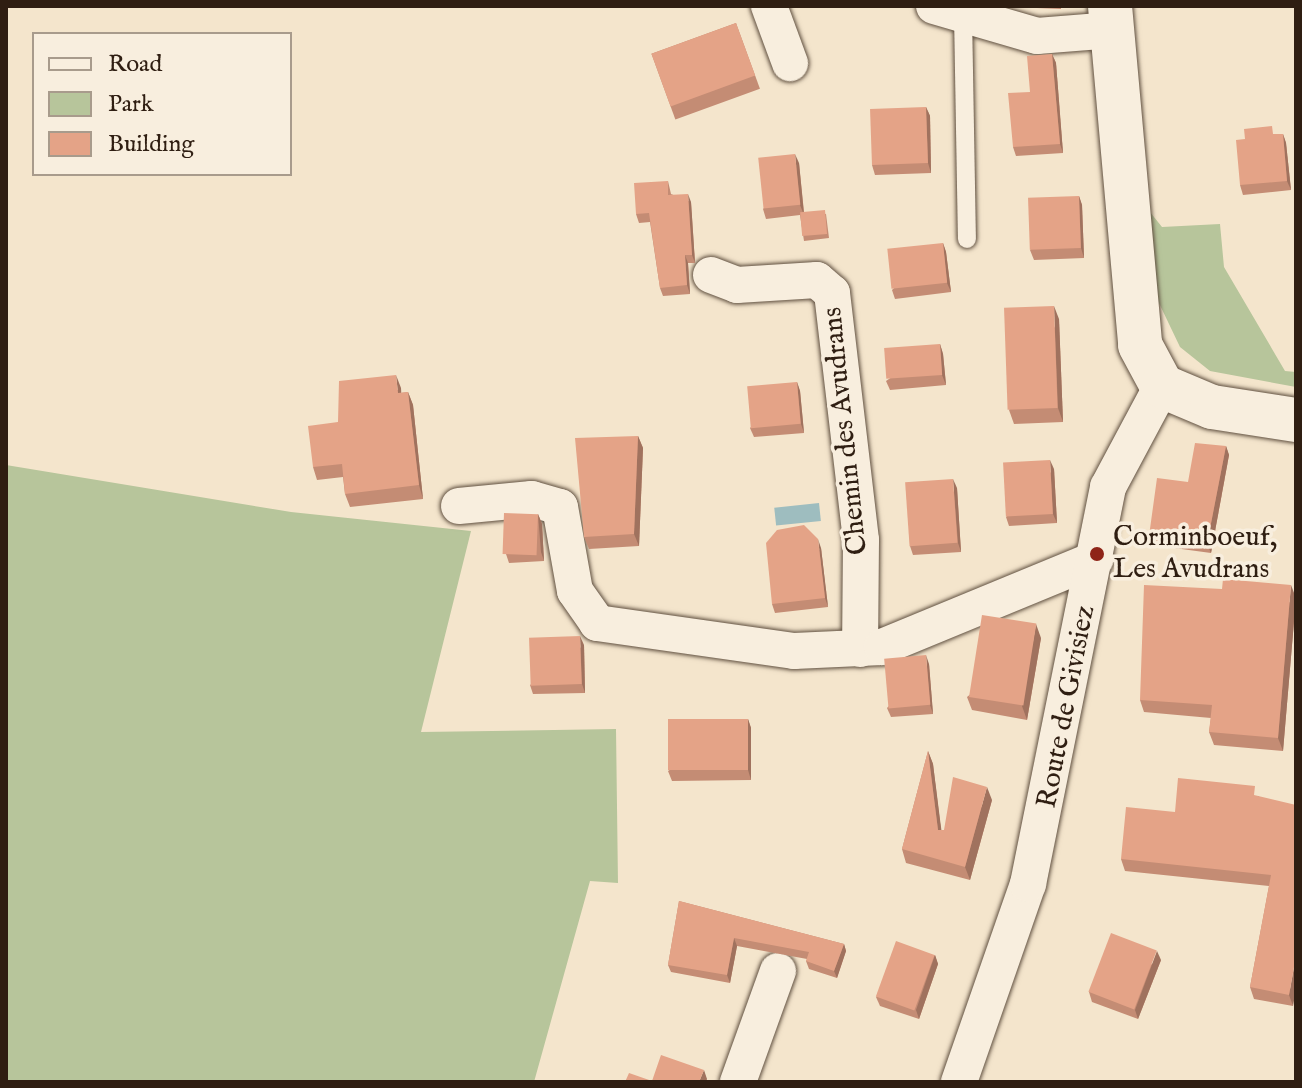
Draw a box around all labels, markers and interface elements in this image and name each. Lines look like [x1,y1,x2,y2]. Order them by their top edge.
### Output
legend [32,32,292,176]
text: Road [108,49,162,80]
text: Park [108,89,154,120]
text: Building [108,129,194,160]
street label: Chemin des Avudrans [816,305,876,557]
place label: Corminboeuf, Les Avudrans [1113,521,1277,587]
marker: Corminboeuf, Les Avudrans [1088,545,1106,563]
street label: Route de Givisiez [1031,603,1103,811]

